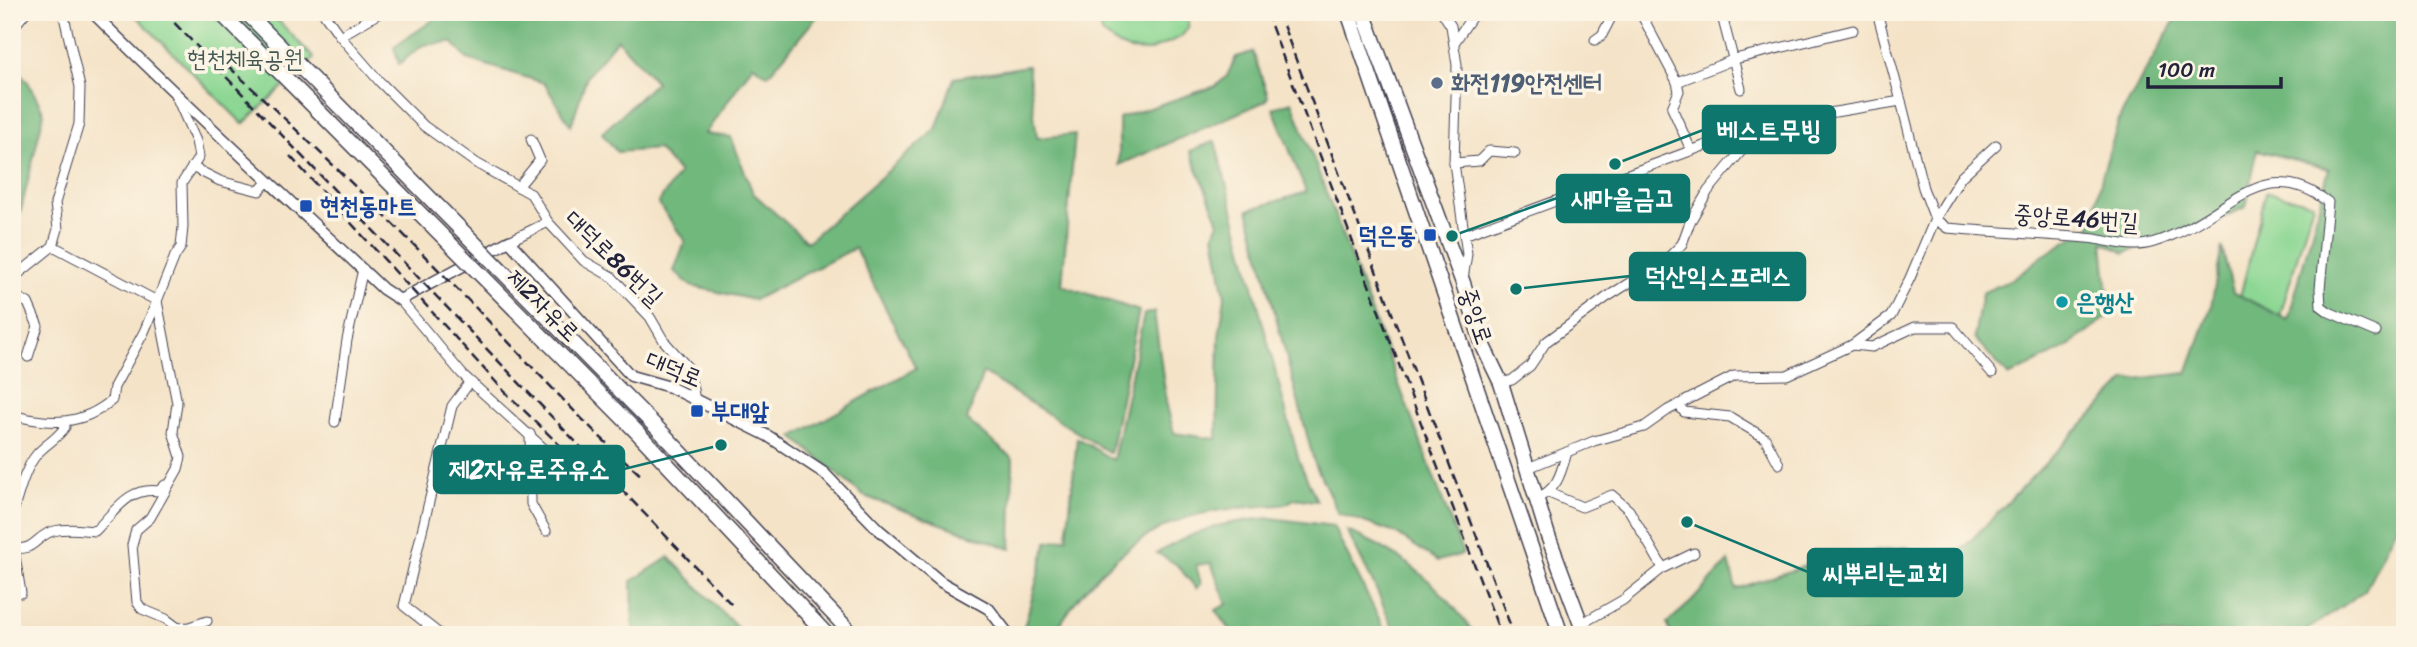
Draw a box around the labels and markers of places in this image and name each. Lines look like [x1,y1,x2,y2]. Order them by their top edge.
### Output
place label: 화전119안전센터 [1451,62,1602,104]
marker: 화전119안전센터 [1429,75,1445,91]
callout: 베스트무빙 [1703,106,1835,153]
callout: 새마을금고 [1557,175,1689,222]
place label: 현천동마트 [320,185,417,227]
marker: 현천동마트 [298,198,314,214]
place label: 덕은동 [1358,214,1416,256]
marker: 덕은동 [1422,227,1438,243]
callout: 덕산익스프레스 [1630,253,1805,300]
place label: 은행산 [2076,281,2135,323]
marker: 은행산 [2054,294,2070,310]
place label: 부대앞 [711,390,770,432]
marker: 부대앞 [689,403,705,419]
callout: 제2자유로주유소 [434,446,624,493]
callout: 씨뿌리는교회 [1808,549,1962,596]

